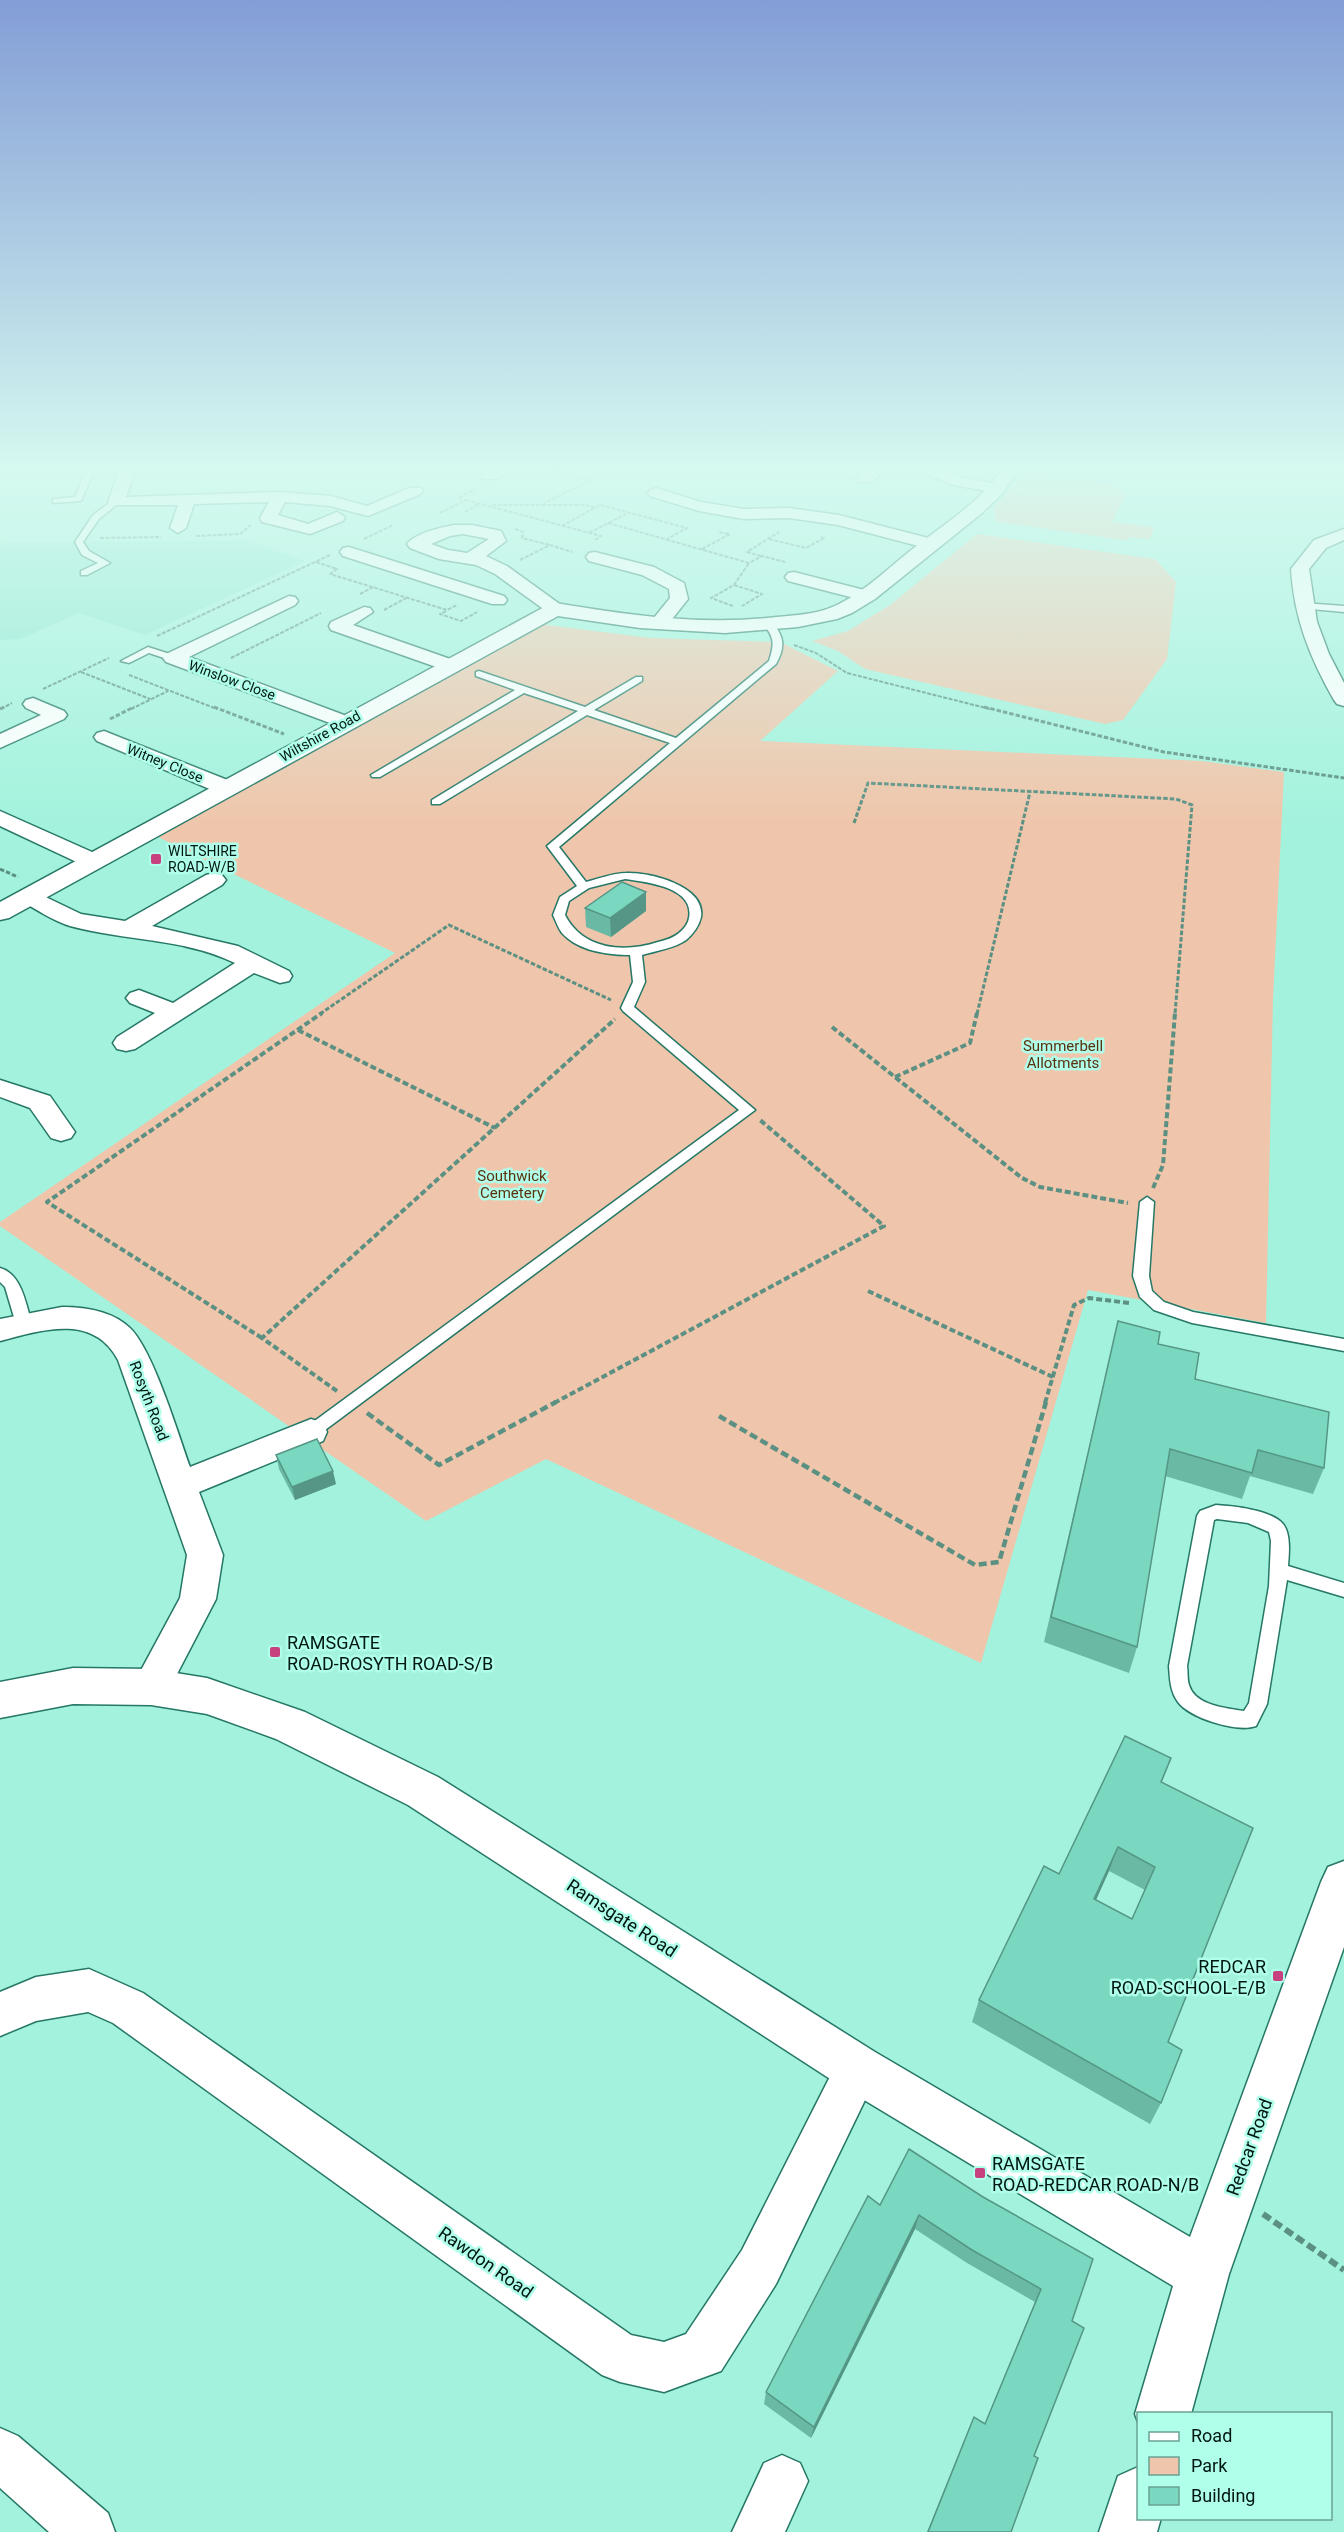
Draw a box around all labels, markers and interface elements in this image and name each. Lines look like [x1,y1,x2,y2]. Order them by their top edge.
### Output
street label: Winslow Close [186,657,278,703]
street label: Wiltshire Road [277,707,363,765]
street label: Witney Close [125,740,205,786]
place label: WILTSHIRE ROAD-W/B [168,843,237,875]
marker: WILTSHIRE ROAD-W/B [149,852,163,866]
park label: Summerbell Allotments [1023,1037,1103,1072]
park label: Southwick Cemetery [477,1167,547,1202]
street label: Rosyth Road [126,1359,172,1443]
place label: RAMSGATE ROAD-ROSYTH ROAD-S/B [287,1632,493,1674]
marker: RAMSGATE ROAD-ROSYTH ROAD-S/B [268,1645,282,1659]
street label: Ramsgate Road [563,1875,681,1961]
place label: REDCAR ROAD-SCHOOL-E/B [1111,1956,1266,1998]
marker: REDCAR ROAD-SCHOOL-E/B [1271,1969,1285,1983]
street label: Redcar Road [1222,2096,1276,2198]
place label: RAMSGATE ROAD-REDCAR ROAD-N/B [992,2153,1199,2195]
marker: RAMSGATE ROAD-REDCAR ROAD-N/B [973,2166,987,2180]
street label: Rawdon Road [435,2222,537,2302]
legend [1137,2412,1332,2520]
text: Road [1191,2425,1232,2446]
text: Park [1191,2455,1228,2476]
text: Building [1191,2485,1255,2506]

